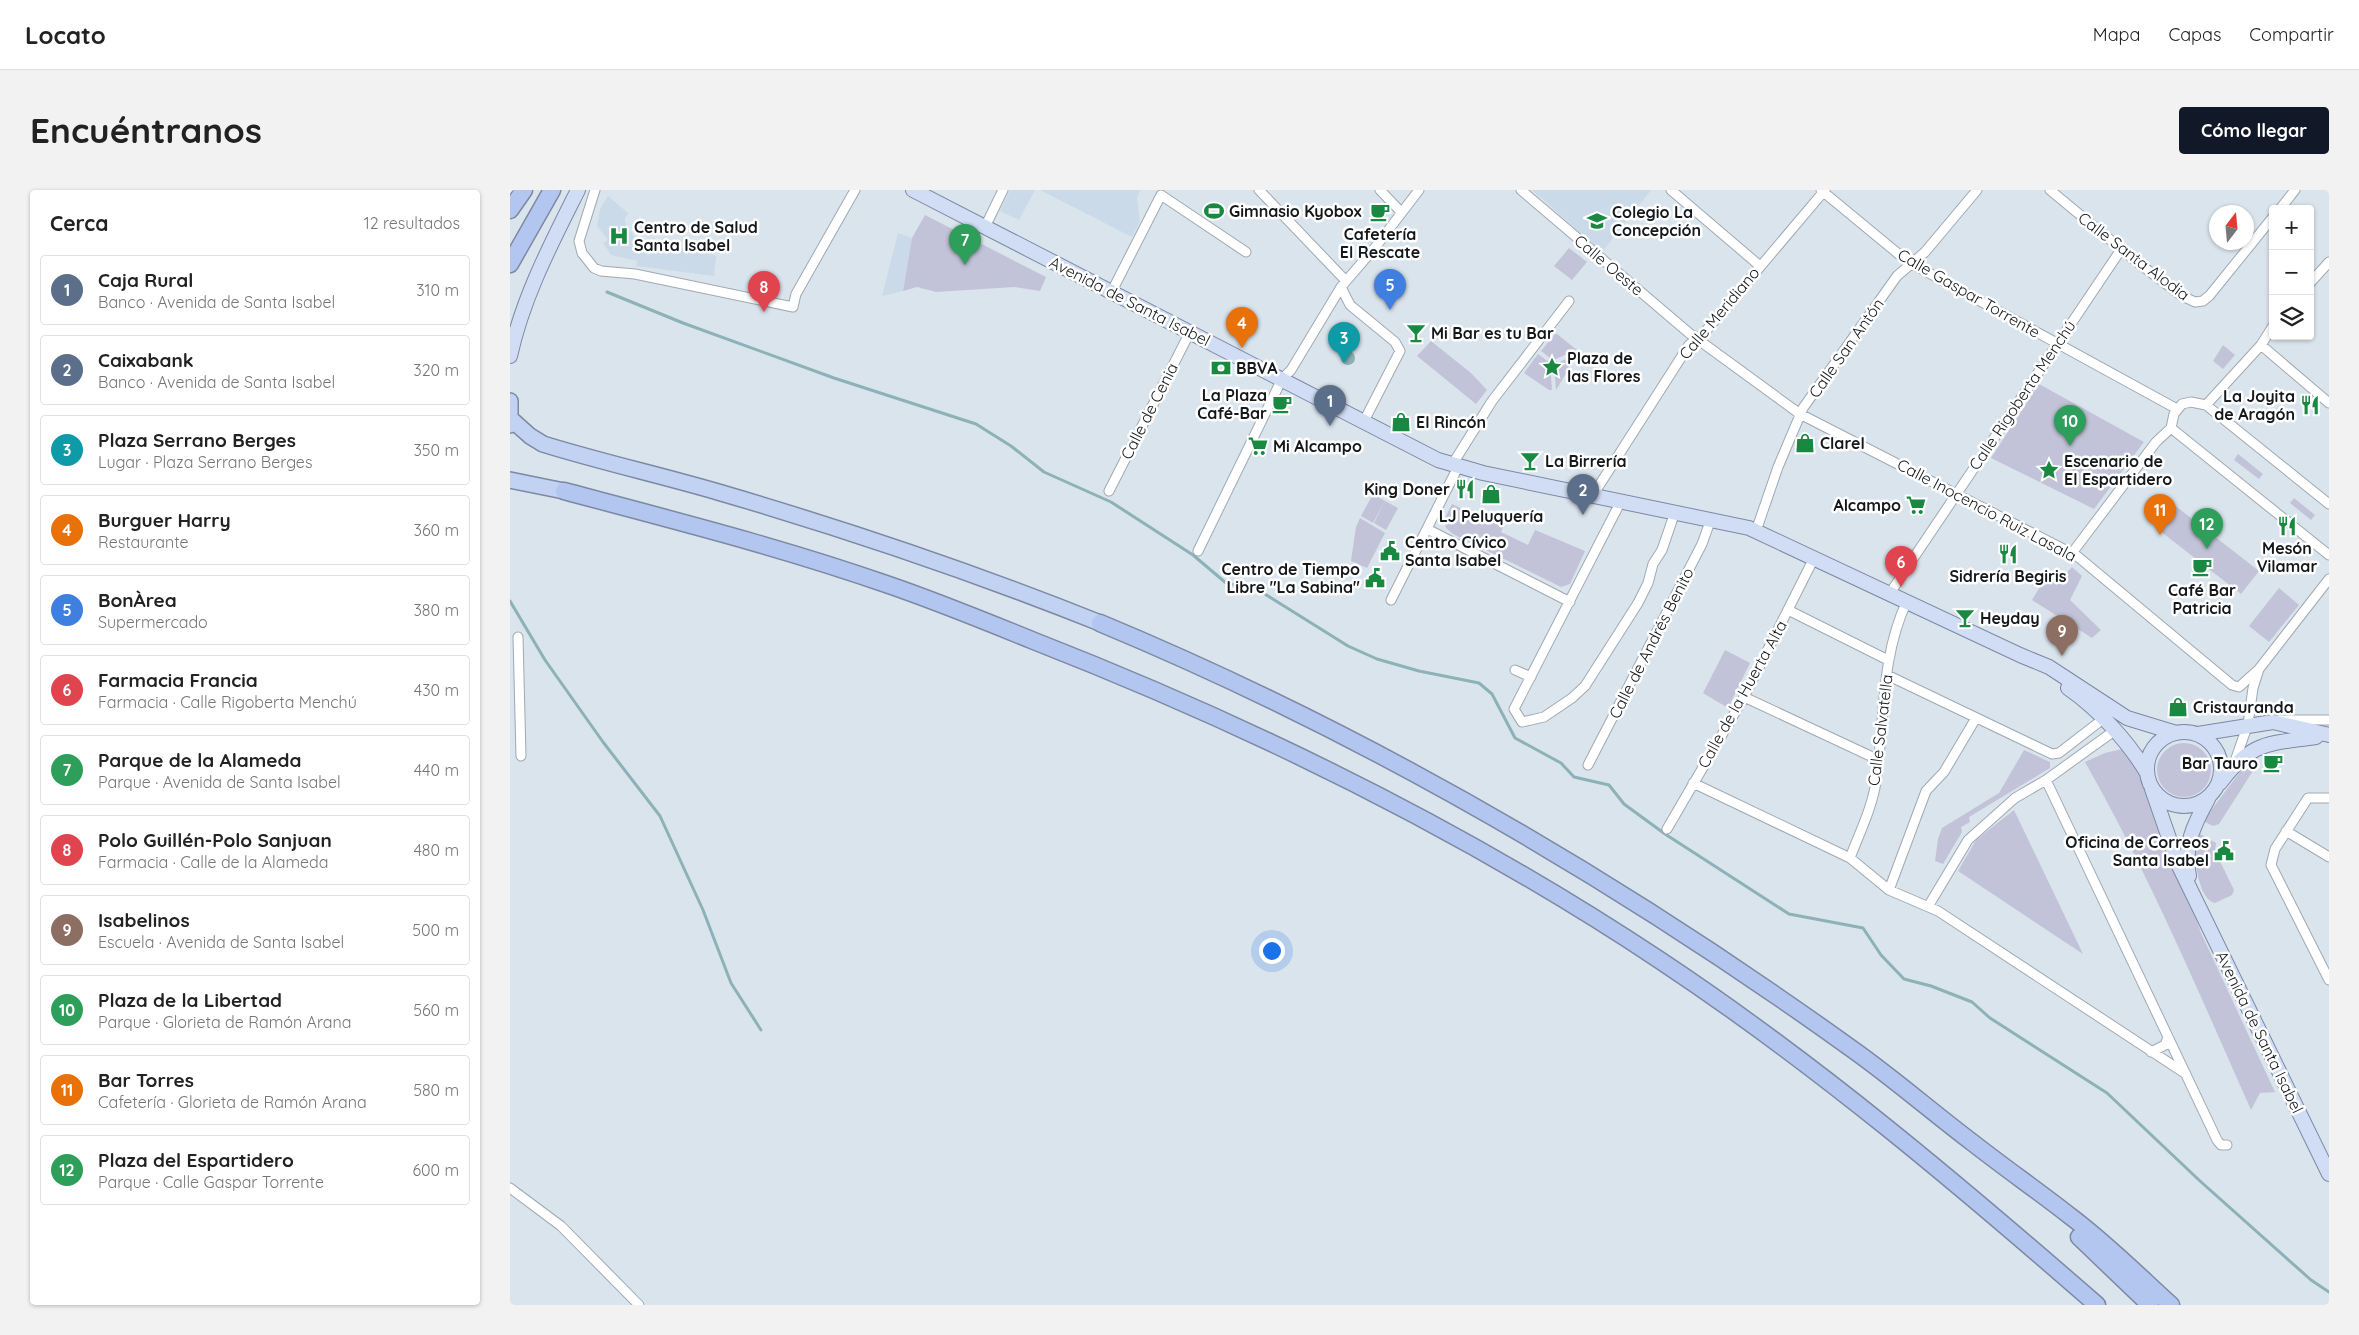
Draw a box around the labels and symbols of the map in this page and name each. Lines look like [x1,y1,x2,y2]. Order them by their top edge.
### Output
sports icon: Gimnasio Kyobox [1203,200,1225,222]
place label: Gimnasio Kyobox [1229,201,1362,221]
cafe icon: Cafetería El Rescate [1369,201,1391,223]
place label: Colegio La Concepción [1612,202,1701,240]
north arrow [2209,205,2254,250]
street label: Calle Santa Alodia [2074,208,2194,304]
school or university icon: Colegio La Concepción [1586,210,1608,232]
place label: Centro de Salud Santa Isabel [634,217,758,255]
pin: 7 [949,224,981,265]
place label: Cafetería El Rescate [1340,224,1420,262]
hospital icon: Centro de Salud Santa Isabel [608,225,630,247]
street label: Calle Oeste [1570,230,1648,300]
street label: Calle Gaspar Torrente [1894,244,2044,342]
street label: Avenida de Santa Isabel [1046,252,1214,350]
street label: Calle Meridiano [1675,263,1763,363]
pin: 5 [1374,269,1406,310]
pin: 8 [748,271,780,312]
street label: Calle San Antón [1804,294,1888,402]
pin: 4 [1226,307,1258,348]
street label: Calle Rigoberta Menchú [1964,316,2080,474]
pin: 3 [1328,322,1360,363]
bar icon: Mi Bar es tu Bar [1405,322,1427,344]
place label: Mi Bar es tu Bar [1431,323,1554,343]
place label: Plaza de las Flores [1567,348,1641,386]
place icon: Plaza de las Flores [1541,356,1563,378]
bank icon: BBVA [1210,357,1232,379]
place label: BBVA [1236,358,1278,378]
street label: Calle de Cenia [1116,359,1182,463]
place label: La Plaza Café-Bar [1197,385,1267,423]
pin: 1 [1314,385,1346,426]
place label: La Joyita de Aragón [2214,386,2295,424]
cafe icon: La Plaza Café-Bar [1271,393,1293,415]
restaurant icon: La Joyita de Aragón [2299,394,2321,416]
pin: 10 [2054,405,2086,446]
shop icon: El Rincón [1390,411,1412,433]
place label: El Rincón [1416,412,1486,432]
shop icon: Clarel [1794,432,1816,454]
place label: Clarel [1820,433,1865,453]
supermarket icon: Mi Alcampo [1247,435,1269,457]
place label: Mi Alcampo [1273,436,1362,456]
bar icon: La Birrería [1519,450,1541,472]
place label: La Birrería [1545,451,1627,471]
place label: Escenario de El Espartidero [2064,451,2172,489]
street label: Calle Inocencio Ruiz Lasala [1894,454,2080,566]
place icon: Escenario de El Espartidero [2038,459,2060,481]
pin: 2 [1567,474,1599,515]
restaurant icon: King Doner [1454,478,1476,500]
place label: King Doner [1364,479,1450,499]
shop icon: LJ Peluquería [1480,483,1502,505]
supermarket icon: Alcampo [1905,494,1927,516]
pin: 11 [2144,494,2176,535]
place label: Alcampo [1833,495,1901,515]
place label: LJ Peluquería [1439,506,1543,526]
pin: 12 [2191,508,2223,549]
restaurant icon: Mesón Vilamar [2276,515,2298,537]
place label: Centro Cívico Santa Isabel [1405,532,1507,570]
place label: Mesón Vilamar [2257,538,2317,576]
public building icon: Centro Cívico Santa Isabel [1379,540,1401,562]
restaurant icon: Sidrería Begiris [1997,543,2019,565]
pin: 6 [1885,546,1917,587]
cafe icon: Café Bar Patricia [2191,556,2213,578]
place label: Centro de Tiempo Libre "La Sabina" [1221,559,1360,597]
street label: Calle de Andrés Benito [1604,564,1698,722]
place label: Sidrería Begiris [1950,566,2067,586]
public building icon: Centro de Tiempo Libre "La Sabina" [1364,567,1386,589]
place label: Café Bar Patricia [2168,580,2236,618]
bar icon: Heyday [1954,607,1976,629]
place label: Heyday [1980,608,2040,628]
pin: 9 [2046,615,2078,656]
street label: Calle de la Huerta Alta [1693,617,1791,771]
street label: Calle Salvatella [1863,673,1897,787]
shop icon: Cristauranda [2167,696,2189,718]
place label: Cristauranda [2193,697,2294,717]
cafe icon: Bar Tauro [2262,752,2284,774]
place label: Bar Tauro [2182,753,2258,773]
place label: Oficina de Correos Santa Isabel [2065,832,2209,870]
public building icon: Oficina de Correos Santa Isabel [2213,840,2235,862]
your location [1259,938,1285,964]
street label: Avenida de Santa Isabel [2212,948,2308,1116]

